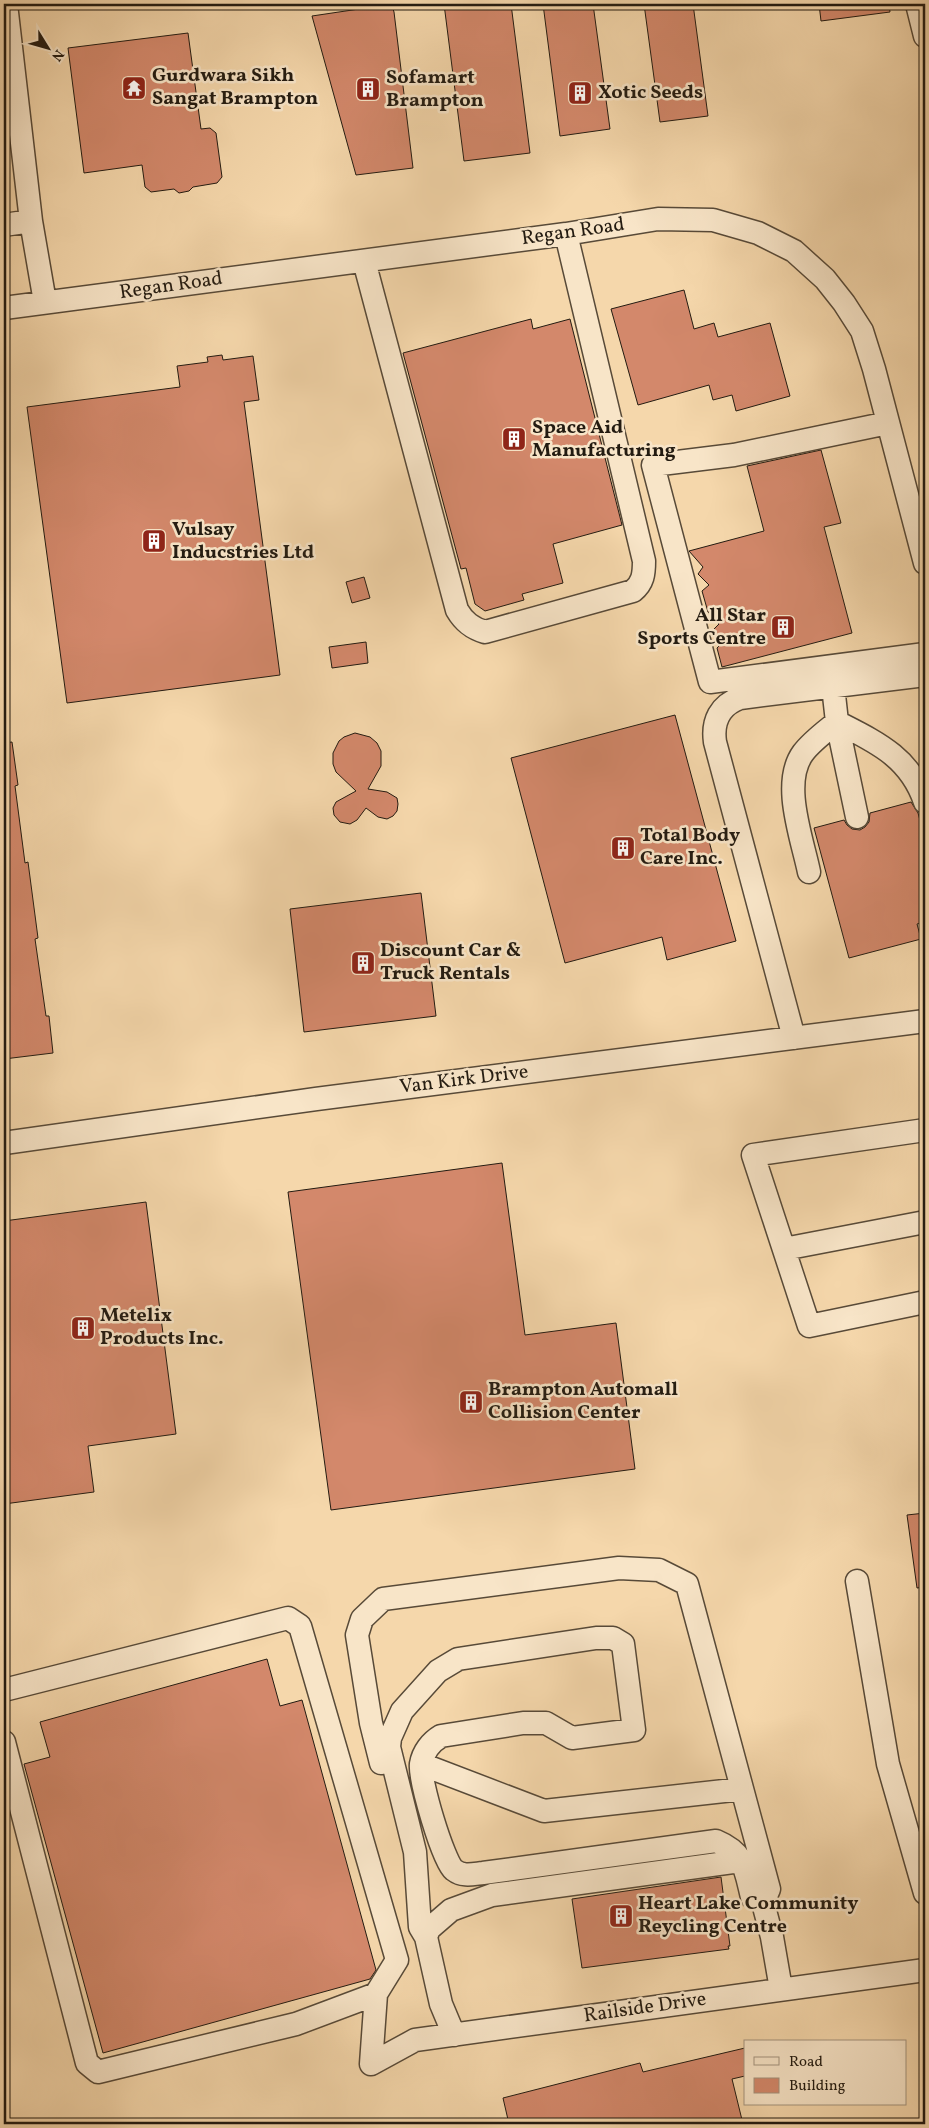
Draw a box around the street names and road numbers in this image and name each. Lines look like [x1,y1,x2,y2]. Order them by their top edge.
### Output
street label: Regan Road [520,211,626,253]
street label: Regan Road [118,265,224,307]
street label: Van Kirk Drive [398,1058,530,1102]
street label: Railside Drive [582,1986,708,2030]

